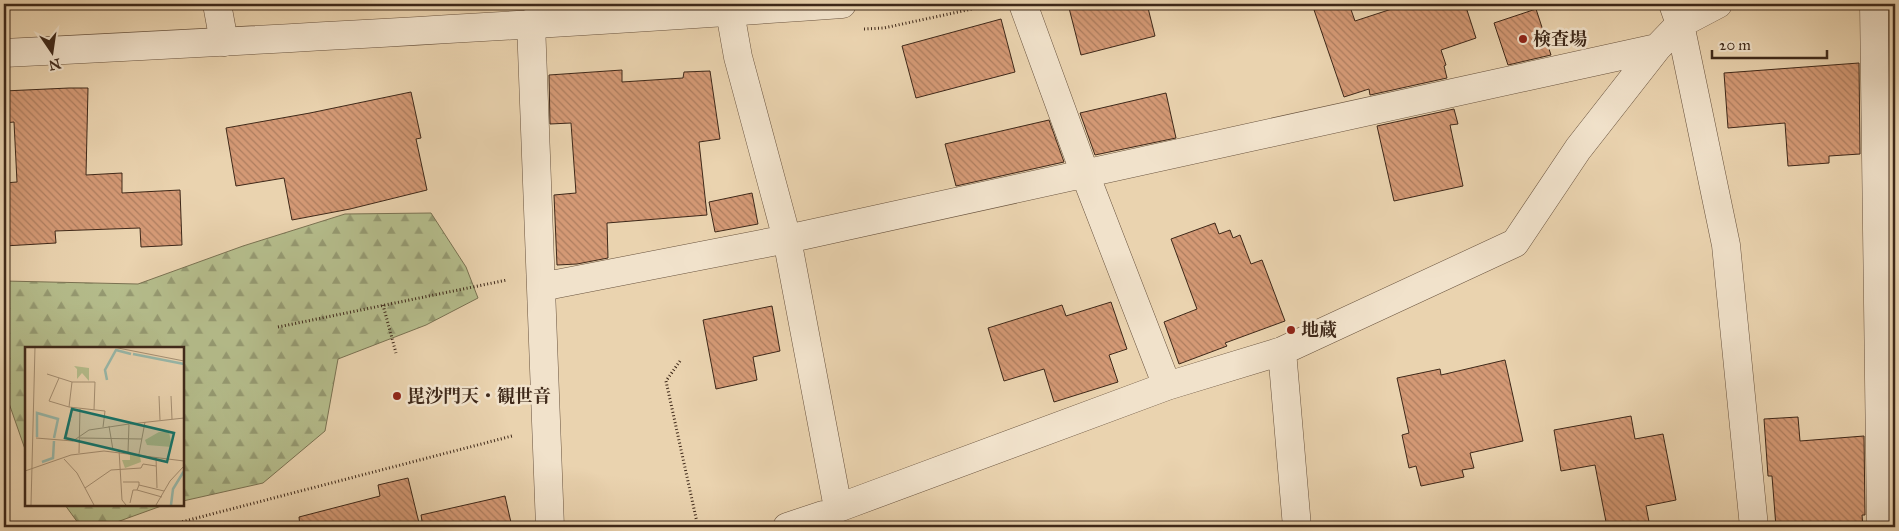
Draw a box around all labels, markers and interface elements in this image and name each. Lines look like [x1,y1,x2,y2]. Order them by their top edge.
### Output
north arrow [28,28,78,78]
place label: 検査場 [1533,28,1587,50]
scale bar [1712,28,1826,60]
marker: 検査場 [1517,33,1529,45]
text: 20 m [1719,36,1751,54]
text: N [47,55,63,74]
place label: 地蔵 [1301,319,1337,341]
marker: 地蔵 [1285,324,1297,336]
inset map [25,347,184,506]
place label: 毘沙門天・観世音 [407,385,551,407]
marker: 毘沙門天・観世音 [391,390,403,402]

